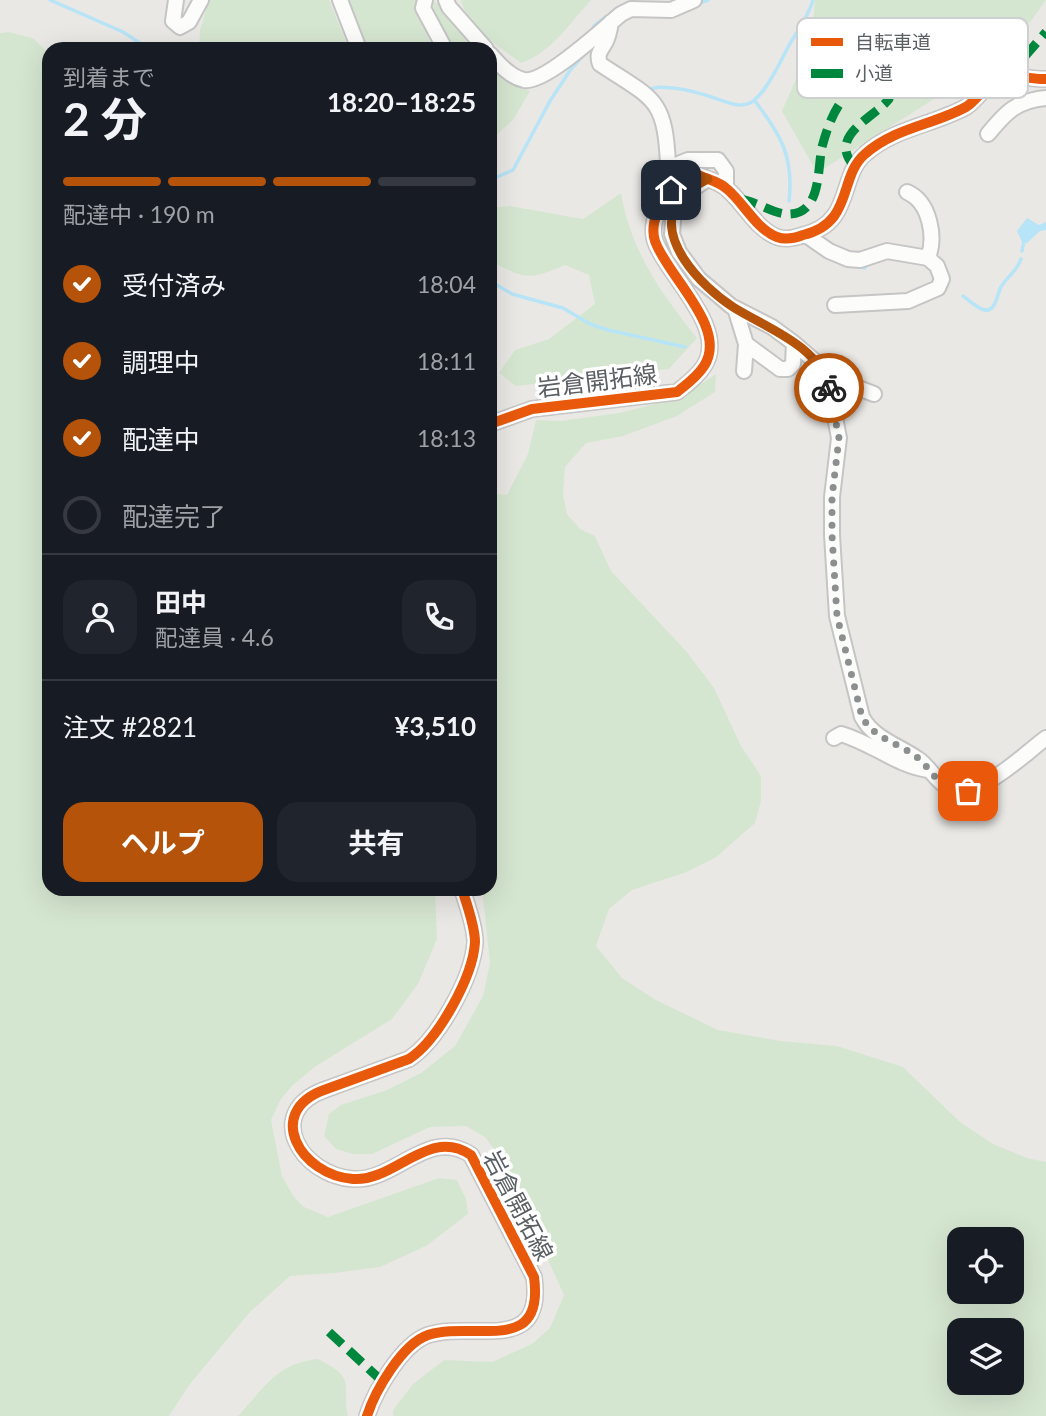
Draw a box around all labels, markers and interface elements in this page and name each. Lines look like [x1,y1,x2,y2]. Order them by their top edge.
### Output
legend [797,18,1028,98]
text: 自転車道 [855,30,931,53]
text: 小道 [855,61,893,84]
text: 到着まで [63,63,155,91]
text: 18:20–18:25 [327,86,476,118]
text: 2 分 [63,91,147,146]
pin [641,160,701,220]
icon: home [652,171,690,209]
text: 配達中 · 190 m [63,200,215,228]
icon: check [63,265,101,303]
text: 受付済み [122,269,226,301]
text: 18:04 [417,270,476,298]
icon: check [63,342,101,380]
text: 調理中 [122,346,200,378]
text: 18:11 [417,347,476,375]
courier [794,353,864,423]
street label: 岩倉開拓線 [536,358,658,402]
icon: bike [810,369,848,407]
icon: check [63,419,101,457]
text: 配達中 [122,423,200,455]
text: 18:13 [417,424,476,452]
text: 配達完了 [122,500,226,532]
button: person [63,580,137,654]
button: phone [402,580,476,654]
text: 田中 [155,586,207,618]
text: 配達員 · 4.6 [155,623,274,651]
text: ¥3,510 [395,710,476,742]
text: 注文 #2821 [63,711,197,743]
pin [938,761,998,821]
icon: bag [949,772,987,810]
button: ヘルプ [63,802,263,882]
button: 共有 [277,802,476,882]
street label: 岩倉開拓線 [478,1145,560,1265]
map controls [947,1227,1024,1395]
button: locate [947,1227,1024,1304]
button: layers [947,1318,1024,1395]

